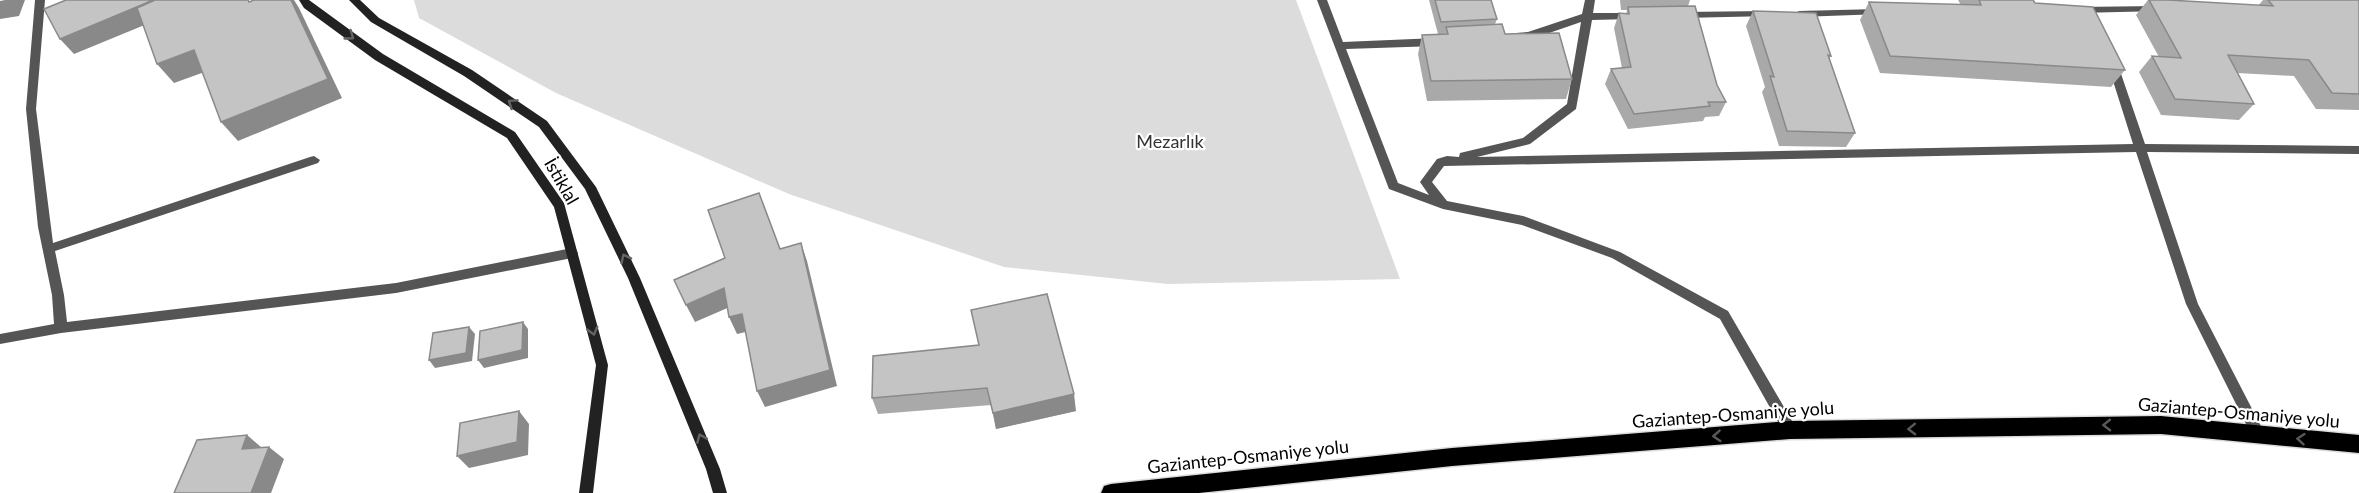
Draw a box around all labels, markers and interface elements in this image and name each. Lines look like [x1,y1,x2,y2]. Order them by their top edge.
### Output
one-way arrow [343,29,354,40]
one-way arrow [508,99,519,110]
park label: Mezarlık [1136,130,1205,152]
street label: İstiklal [540,154,584,208]
one-way arrow [620,254,632,265]
one-way arrow [586,325,598,336]
street label: Gaziantep-Osmaniye yolu [2137,392,2341,432]
street label: Gaziantep-Osmaniye yolu [1631,396,1835,432]
one-way arrow [2102,419,2111,432]
one-way arrow [1907,422,1916,435]
one-way arrow [1712,429,1721,442]
one-way arrow [696,433,708,444]
one-way arrow [2296,433,2305,446]
street label: Gaziantep-Osmaniye yolu [1146,434,1350,478]

